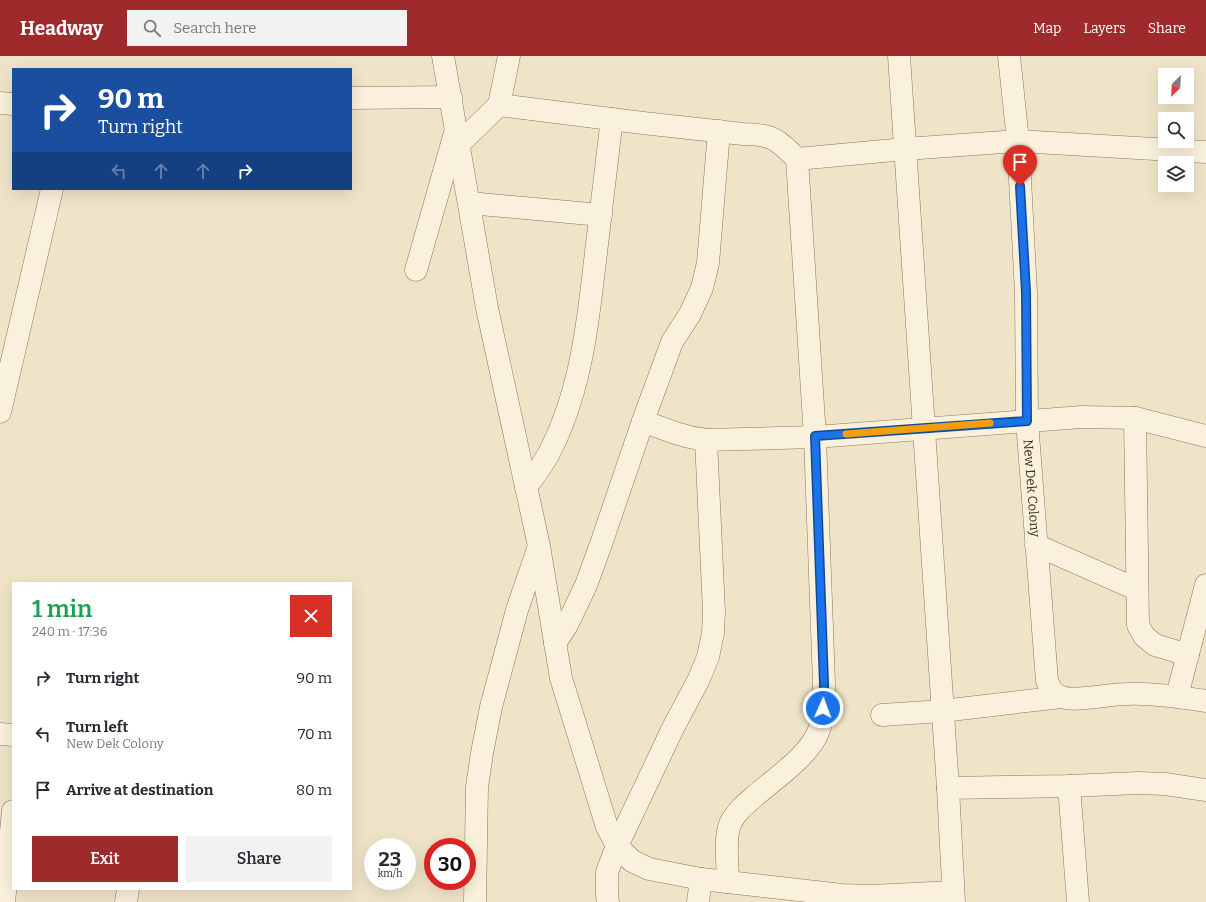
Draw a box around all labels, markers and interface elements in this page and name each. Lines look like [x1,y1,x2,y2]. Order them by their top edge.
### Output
search box [127,10,407,46]
text: Headway [20,17,103,40]
icon: search [141,17,163,39]
text: Search here [173,19,256,37]
text: Map [1033,20,1061,37]
text: Layers [1083,20,1126,37]
text: Share [1148,20,1186,37]
north arrow [1158,68,1194,104]
map controls [1158,68,1194,192]
text: 90 m [98,82,164,115]
icon: right [32,84,84,136]
button: search [1158,112,1194,148]
text: Turn right [98,116,183,138]
pin [1003,145,1037,186]
icon: arrive [1009,151,1031,173]
button: layers [1158,156,1194,192]
icon: left [108,160,130,182]
icon: ahead [150,160,172,182]
icon: ahead [192,160,214,182]
icon: right [234,160,256,182]
street label: New Dek Colony [1020,439,1043,538]
text: 1 min [32,595,92,623]
button: close [290,595,332,637]
text: 240 m · 17:36 [32,624,107,639]
icon: right [32,667,54,689]
text: Turn right [66,669,139,687]
text: 90 m [296,669,332,687]
position arrow [802,687,844,729]
text: Turn left [66,718,128,736]
icon: left [32,723,54,745]
text: 70 m [298,725,332,743]
text: New Dek Colony [66,736,164,751]
icon: arrive [32,779,54,801]
text: Arrive at destination [66,781,213,799]
text: 80 m [296,781,332,799]
button: Exit [32,836,178,882]
button: Share [186,836,332,882]
speed limit sign: 30 [424,838,476,890]
text: 23 [379,847,401,871]
text: km/h [378,868,402,880]

